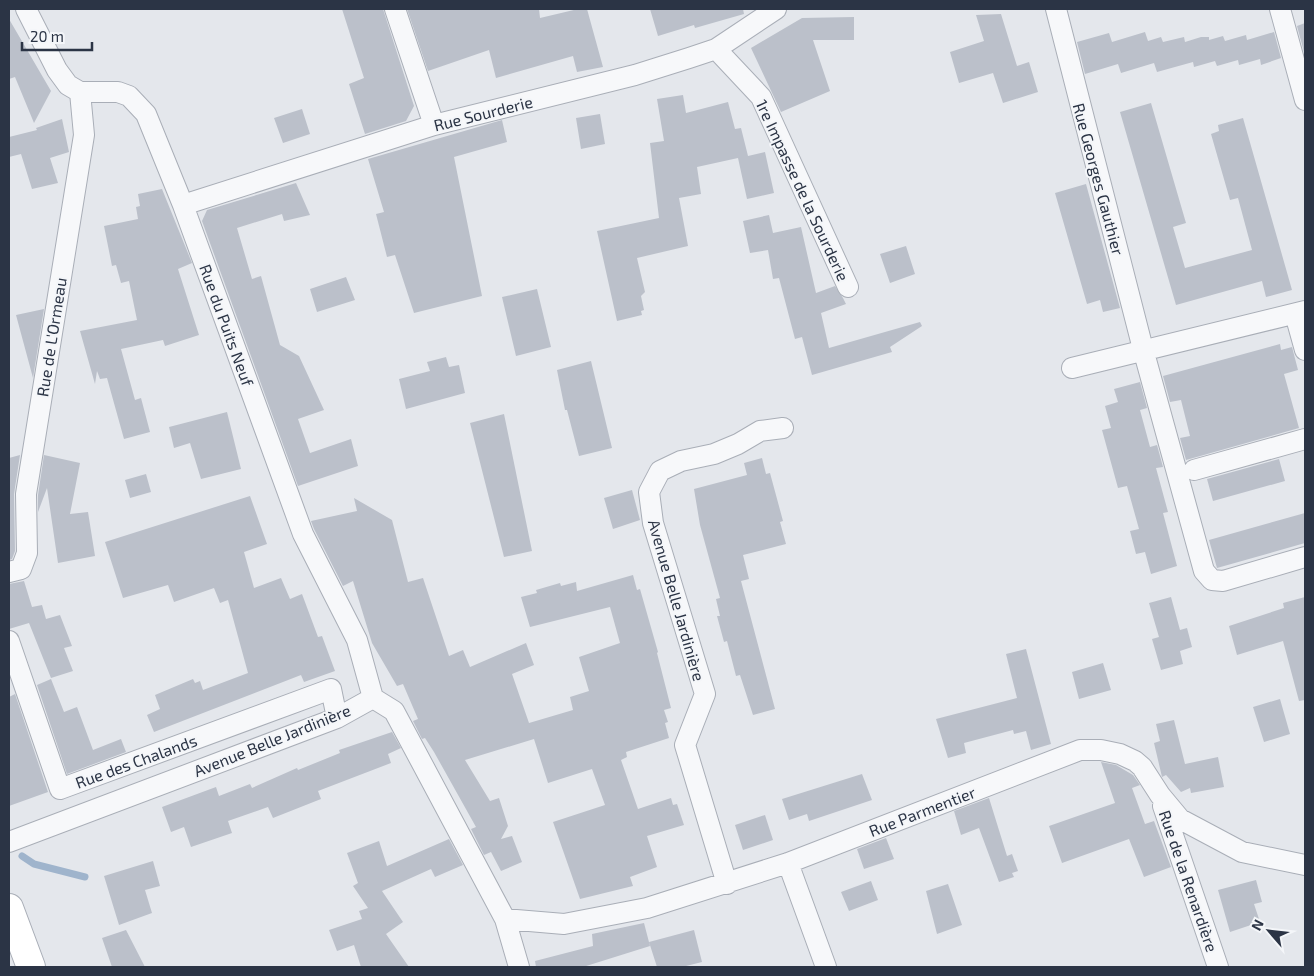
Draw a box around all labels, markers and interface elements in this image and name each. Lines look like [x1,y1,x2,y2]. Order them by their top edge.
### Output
scale bar [22,20,92,52]
text: 20 m [30,27,64,45]
street label: Rue Sourderie [432,92,534,134]
street label: 1re Impasse de la Sourderie [753,96,853,284]
street label: Rue Georges Gauthier [1070,101,1129,258]
street label: Rue du Puits Neuf [196,261,258,389]
street label: Rue de L'Ormeau [32,276,70,398]
street label: Avenue Belle Jardinière [645,517,709,683]
street label: Avenue Belle Jardinière [191,700,353,780]
street label: Rue des Chalands [73,730,199,792]
street label: Rue Parmentier [866,782,979,840]
street label: Rue de la Renardière [1156,808,1222,954]
north arrow [1244,906,1294,956]
text: N [1247,916,1267,933]

